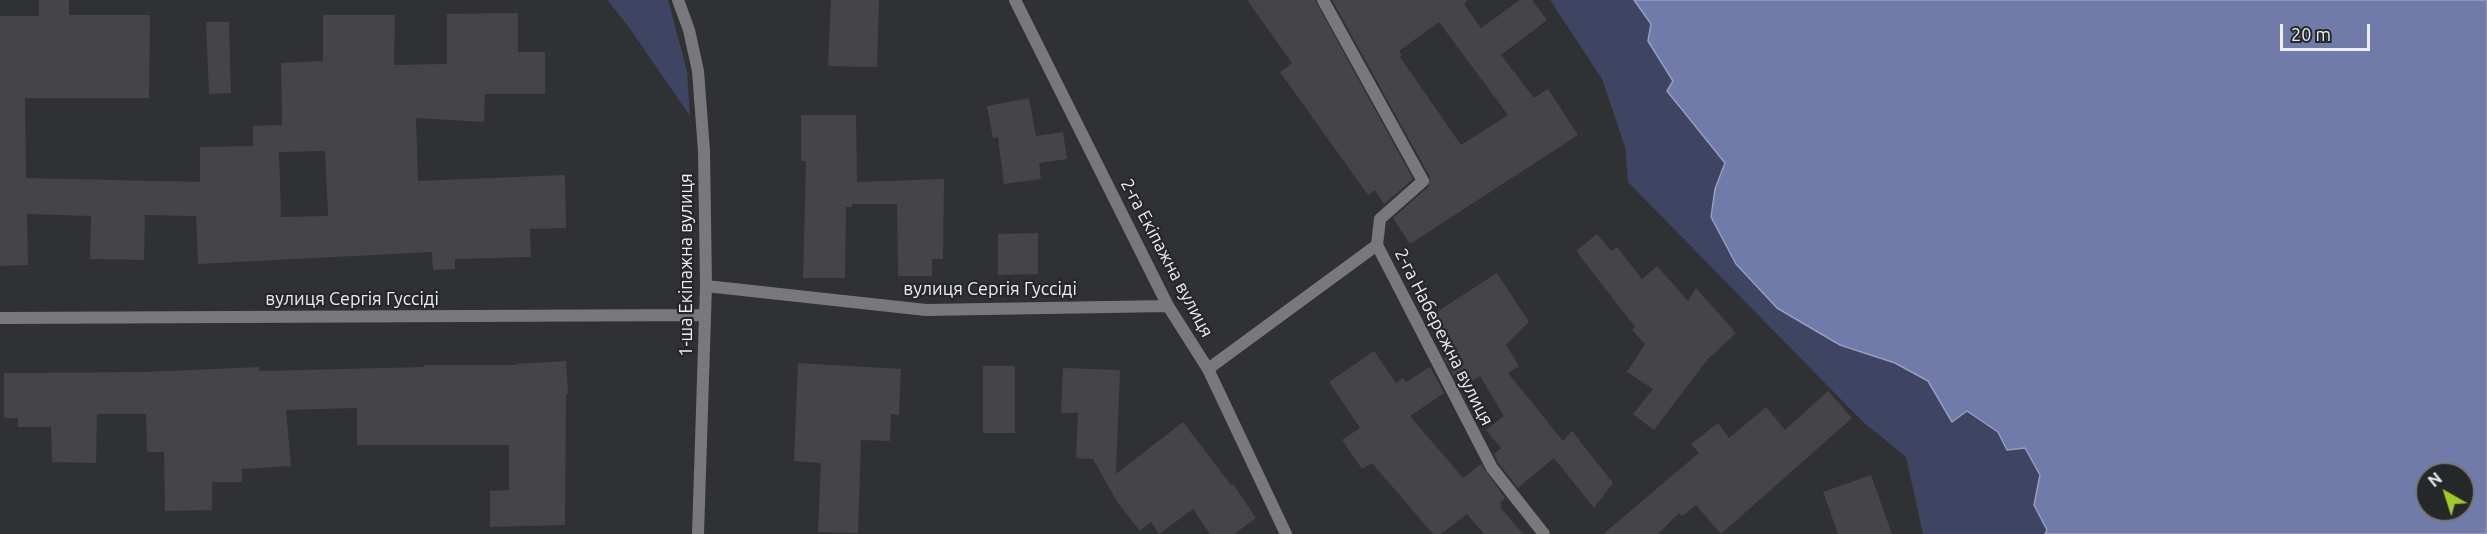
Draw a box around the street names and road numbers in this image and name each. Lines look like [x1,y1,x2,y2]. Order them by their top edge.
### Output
street label: 1-ша Екіпажна вулиця [675,173,697,357]
street label: 2-га Екіпажна вулиця [1116,175,1218,341]
street label: 2-га Набережна вулиця [1390,245,1498,429]
street label: вулиця Сергія Гуссіді [903,278,1077,300]
street label: вулиця Сергія Гуссіді [265,288,439,310]

